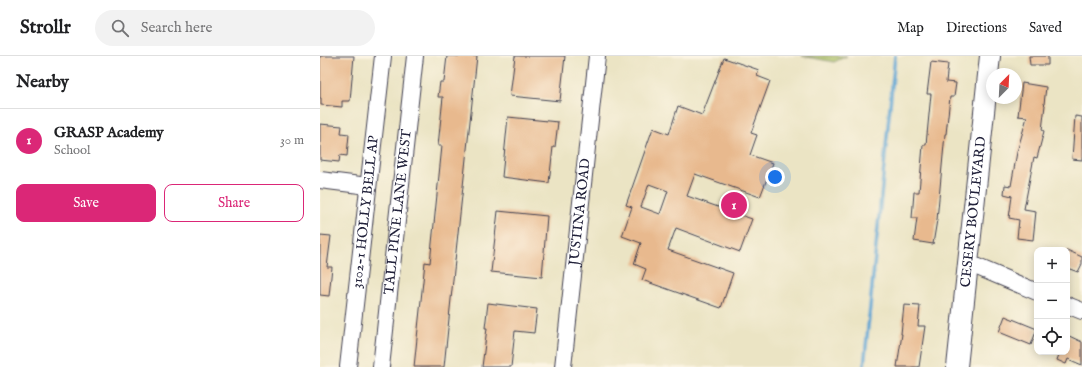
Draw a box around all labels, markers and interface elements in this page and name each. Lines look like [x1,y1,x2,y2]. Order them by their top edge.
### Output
search box [95,10,375,46]
text: Strollr [20,16,71,40]
icon: search [109,17,131,39]
text: Search here [141,18,212,37]
text: Map [897,19,924,37]
text: Directions [946,19,1007,37]
text: Saved [1029,19,1062,37]
north arrow [986,68,1022,104]
text: Nearby [16,72,69,93]
text: GRASP Academy [54,123,164,142]
street label: TALL PINE LANE WEST [380,128,416,295]
text: 1 [27,132,31,149]
text: 30 m [280,132,304,149]
street label: 3102-1 HOLLY BELL AP [348,135,383,289]
street label: CESERY BOULEVARD [957,136,990,288]
text: School [54,142,91,159]
street label: JUSTINA ROAD [565,157,595,268]
your location [765,167,785,187]
button: Save [16,184,156,222]
button: Share [164,184,304,222]
pin: 1 [721,190,747,220]
map controls [1034,247,1070,355]
button: + [1034,247,1070,283]
button: − [1034,283,1070,319]
button: locate [1034,319,1070,355]

